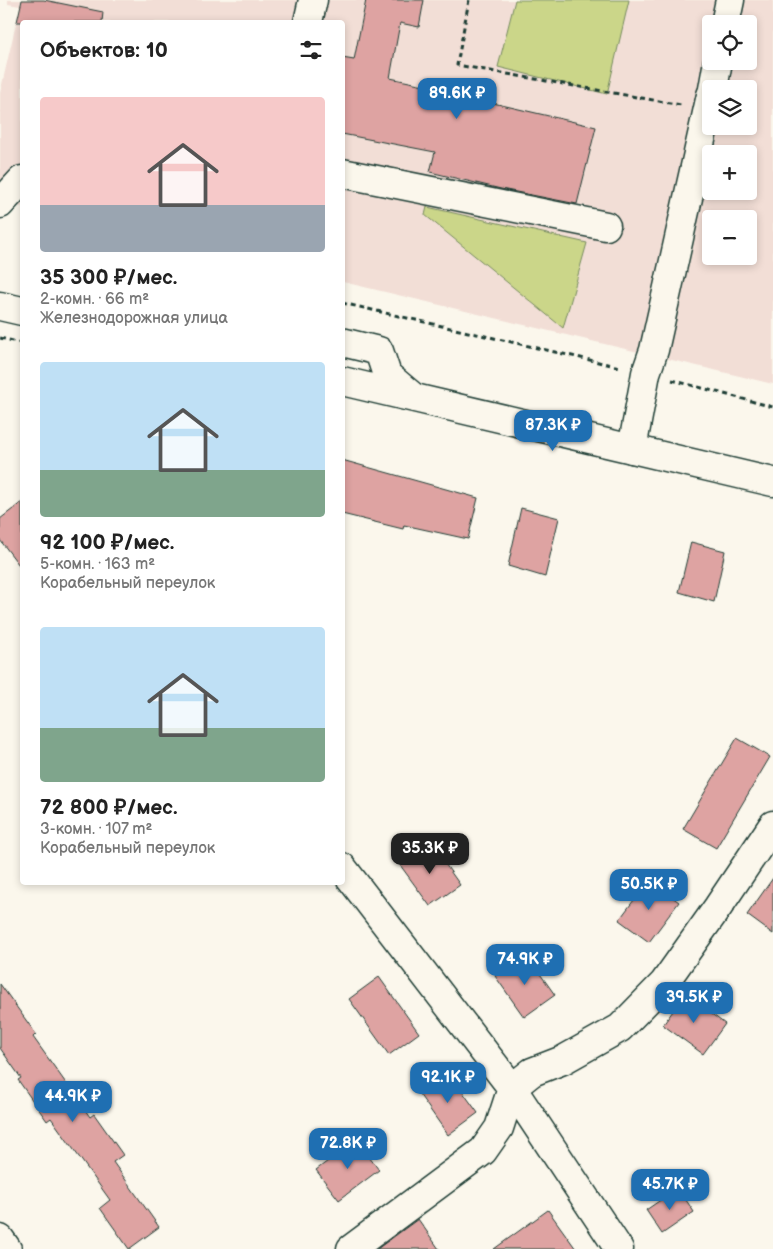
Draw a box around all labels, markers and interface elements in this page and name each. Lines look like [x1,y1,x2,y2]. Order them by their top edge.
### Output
map controls [702,15,757,265]
button: locate [702,15,757,70]
icon: filters [297,36,325,64]
text: Объектов: 10 [40,38,168,63]
pin: 89.6K ₽ [411,78,503,120]
button: layers [702,80,757,135]
text: 89.6K ₽ [429,84,485,103]
icon: home [138,130,228,220]
button: + [702,145,757,200]
button: − [702,210,757,265]
text: 35 300 ₽/мес. [40,265,177,290]
text: 2-комн. · 66 m² [40,290,149,309]
text: Железнодорожная улица [40,309,228,328]
icon: home [138,395,228,485]
pin: 87.3K ₽ [507,410,599,452]
text: 87.3K ₽ [525,416,581,435]
text: 92 100 ₽/мес. [40,530,174,555]
text: 5-комн. · 163 m² [40,555,155,574]
text: Корабельный переулок [40,574,215,593]
icon: home [138,660,228,750]
text: 72 800 ₽/мес. [40,795,178,820]
text: 3-комн. · 107 m² [40,820,152,839]
pin: 35.3K ₽ [384,832,476,875]
text: Корабельный переулок [40,839,215,858]
text: 35.3K ₽ [402,839,458,858]
pin: 50.5K ₽ [603,868,695,911]
text: 50.5K ₽ [621,875,677,894]
pin: 74.9K ₽ [479,944,571,986]
text: 74.9K ₽ [497,950,553,969]
pin: 39.5K ₽ [648,982,740,1024]
text: 39.5K ₽ [666,988,722,1007]
pin: 92.1K ₽ [402,1062,494,1104]
text: 92.1K ₽ [421,1068,475,1087]
pin: 44.9K ₽ [27,1080,119,1123]
text: 44.9K ₽ [45,1087,101,1106]
pin: 72.8K ₽ [302,1128,394,1170]
text: 72.8K ₽ [320,1134,376,1153]
pin: 45.7K ₽ [624,1168,716,1211]
text: 45.7K ₽ [642,1175,698,1194]

